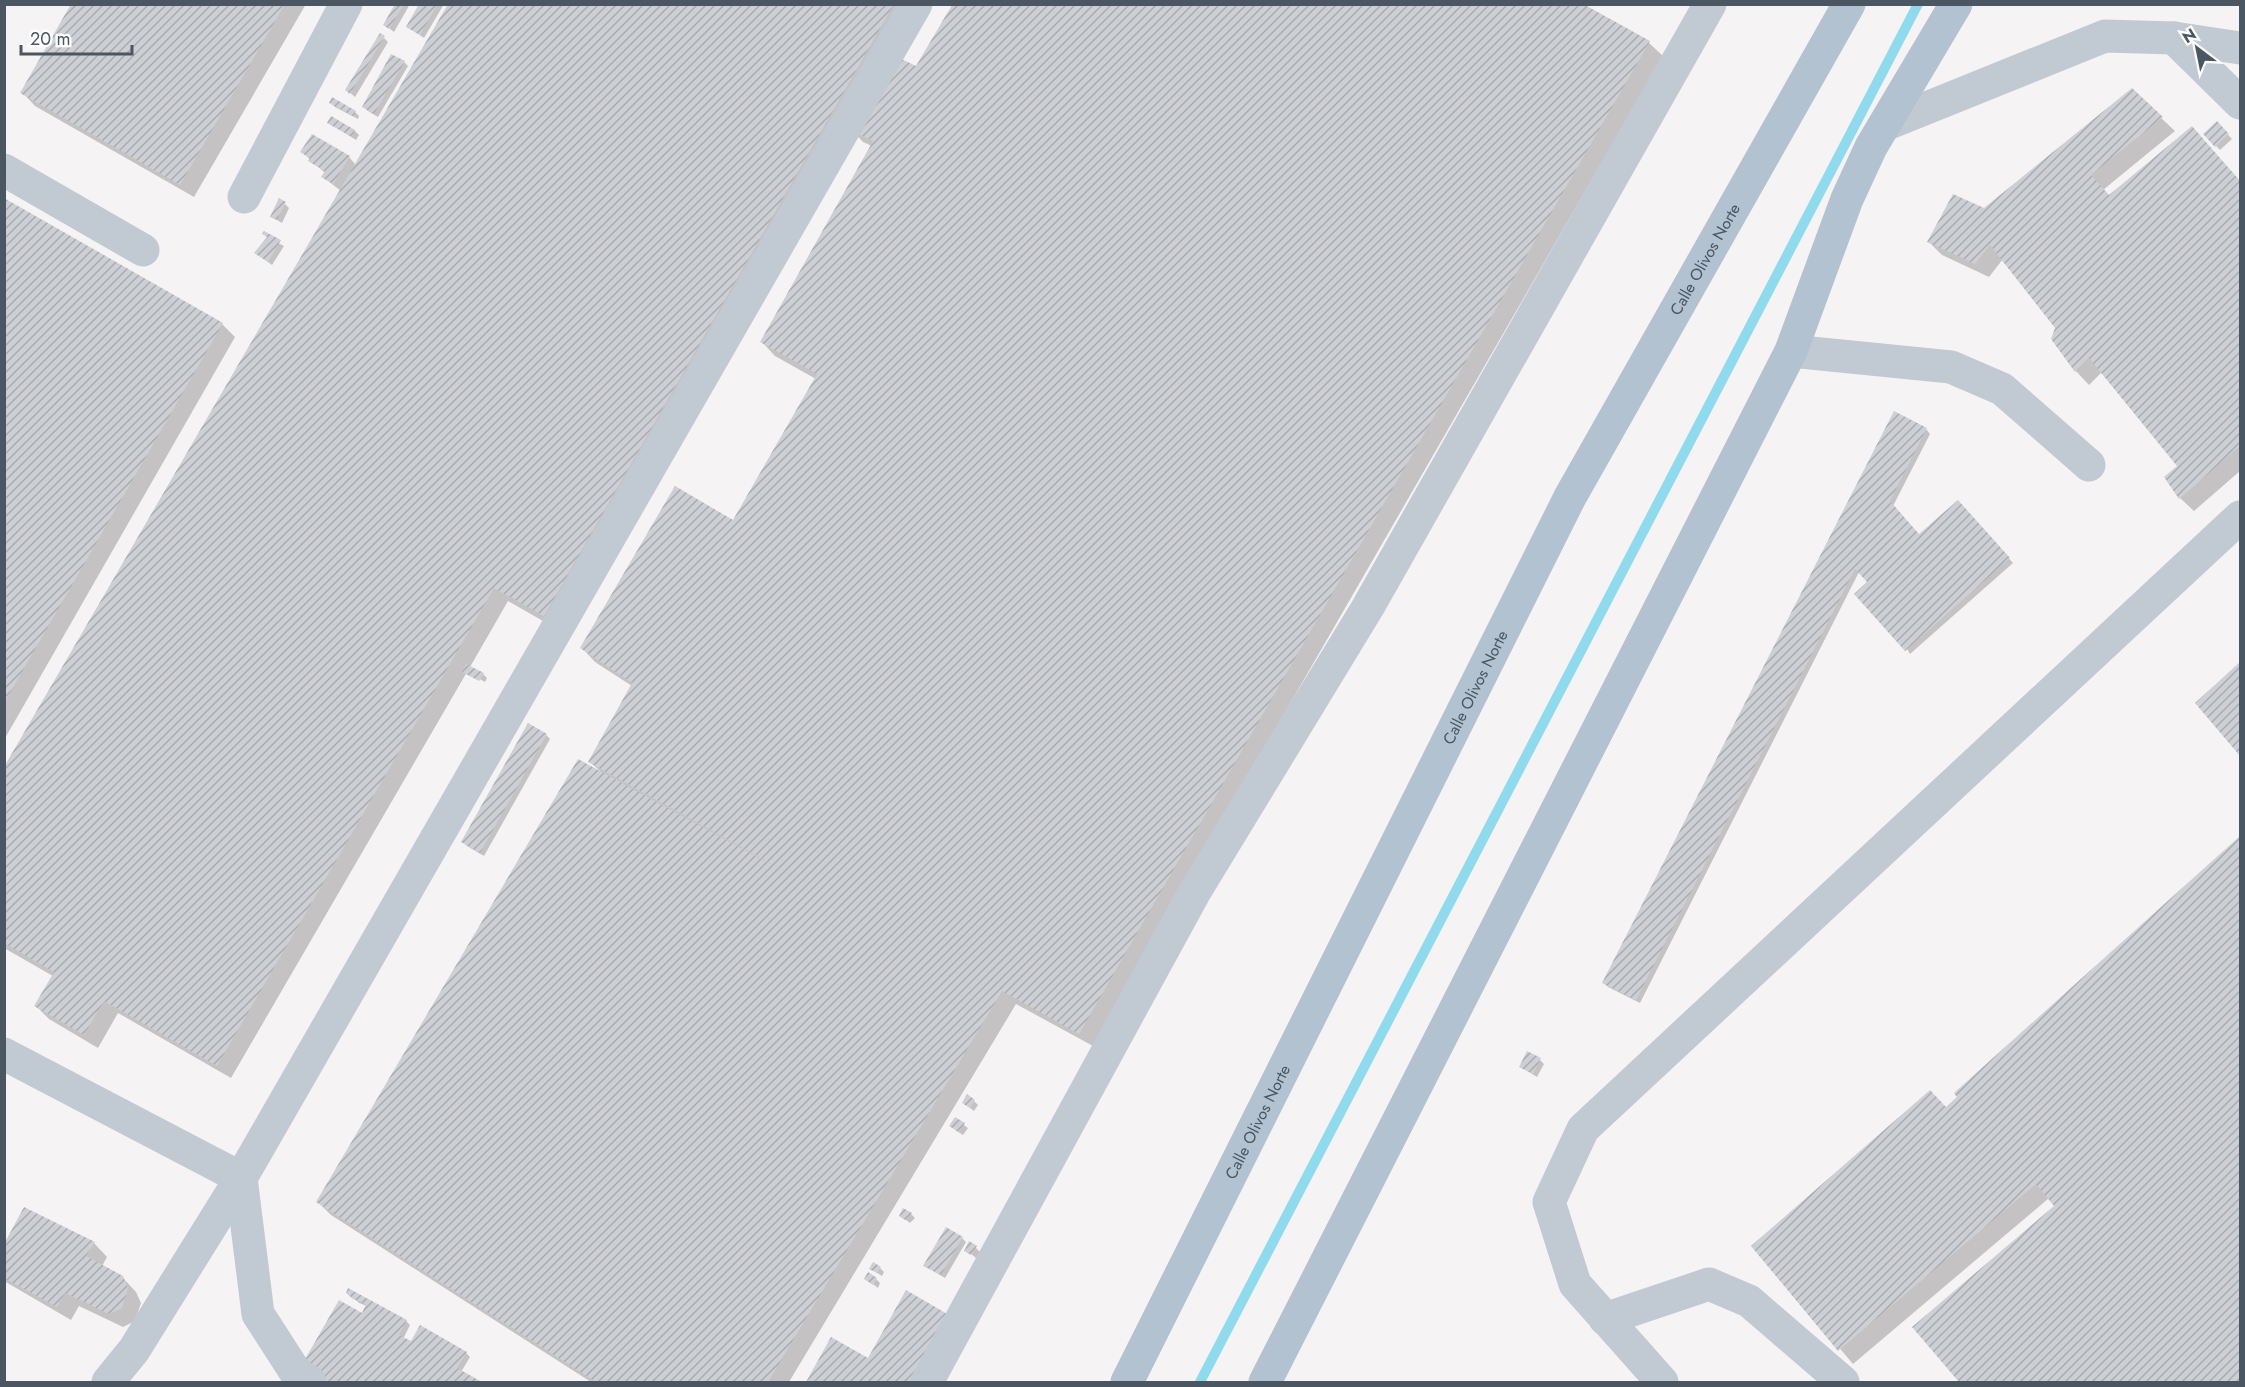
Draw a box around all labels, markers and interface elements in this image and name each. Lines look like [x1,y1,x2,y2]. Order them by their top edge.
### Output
scale bar [21,18,132,56]
north arrow [2167,18,2227,78]
text: N [2178,23,2201,49]
text: 20 m [30,26,70,52]
street label: Calle Olivos Norte [1664,199,1746,320]
street label: Calle Olivos Norte [1437,626,1514,749]
street label: Calle Olivos Norte [1219,1061,1296,1183]

